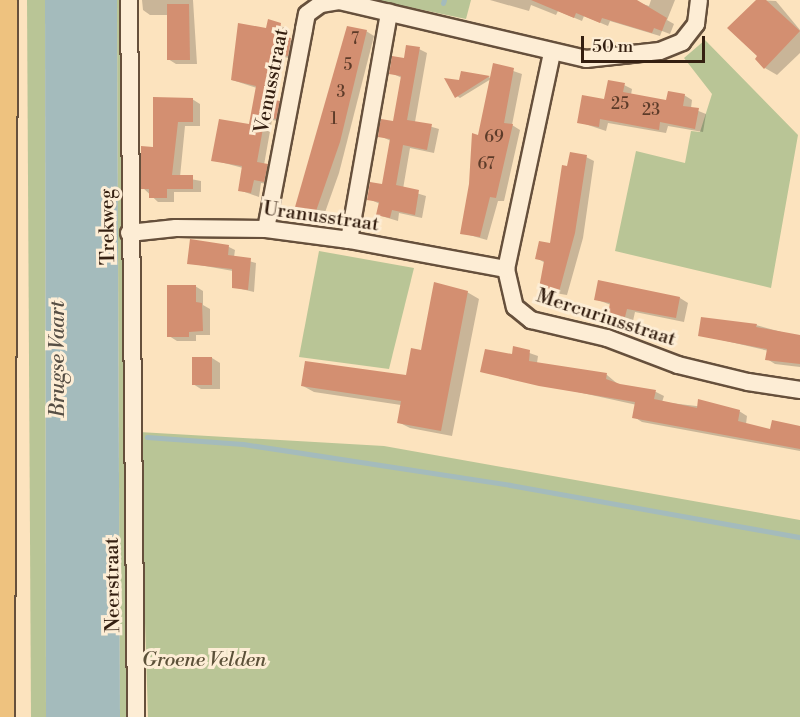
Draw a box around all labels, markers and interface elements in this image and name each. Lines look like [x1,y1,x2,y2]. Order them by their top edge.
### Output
scale bar [584,24,708,62]
street label: Venusstraat [250,26,294,136]
house number: 7 [351,29,359,49]
text: 50 m [592,35,633,58]
house number: 5 [344,55,352,75]
house number: 3 [337,82,345,102]
house number: 25 [611,94,629,114]
house number: 23 [642,100,660,120]
house number: 1 [331,109,337,129]
house number: 69 [484,127,504,147]
house number: 67 [478,154,494,174]
street label: Trekweg [95,189,121,265]
street label: Uranusstraat [261,197,381,237]
street label: Mercuriusstraat [533,284,679,352]
water label: Brugse Vaart [45,301,71,417]
street label: Neerstraat [100,537,126,633]
park label: Groene Velden [142,648,266,672]

